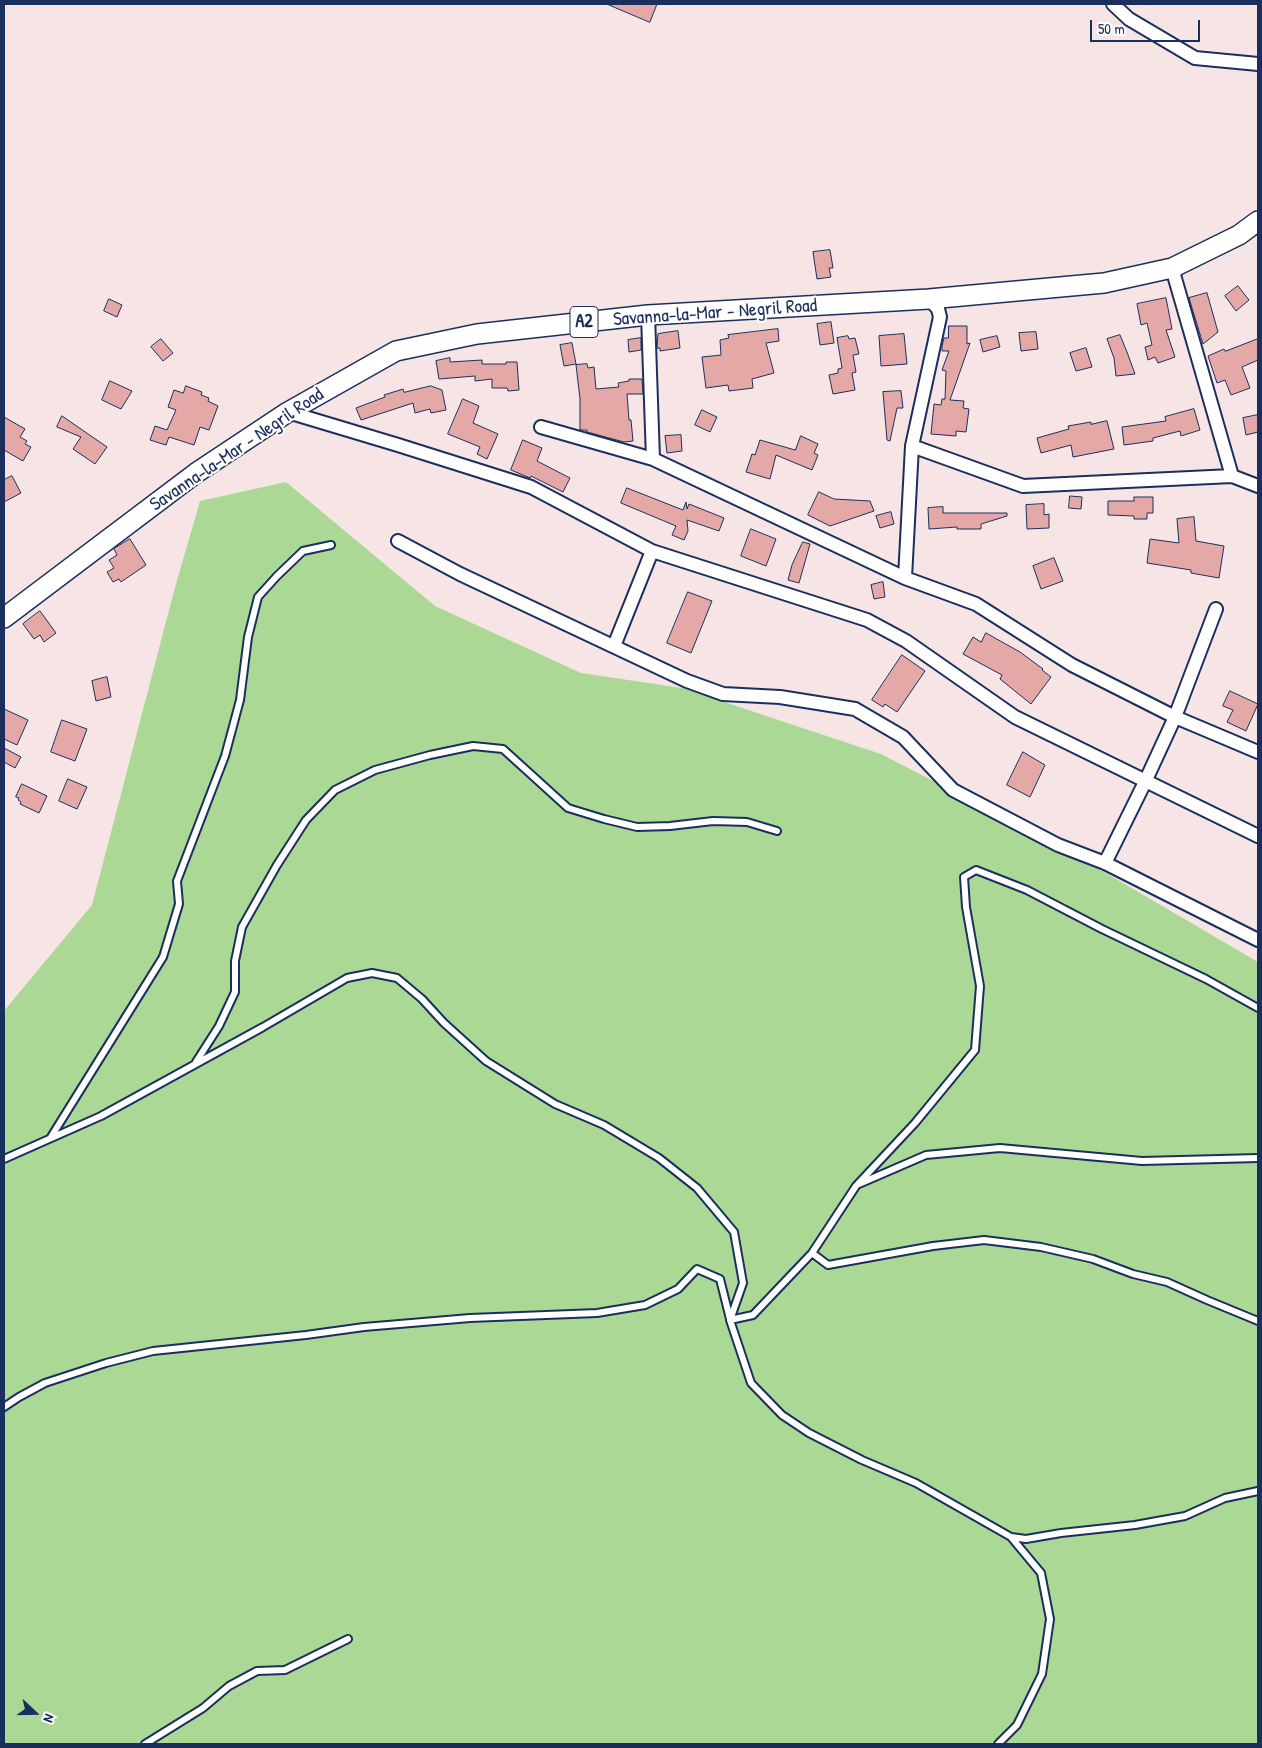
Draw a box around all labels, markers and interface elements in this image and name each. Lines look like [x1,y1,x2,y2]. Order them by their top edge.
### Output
scale bar [1092,10,1202,42]
text: 50 m [1098,18,1125,39]
street label: Savanna-la-Mar - Negril Road [612,294,818,332]
road number: A2 [570,306,598,338]
street label: Savanna-la-Mar - Negril Road [146,383,328,517]
north arrow [10,1688,60,1738]
text: N [39,1712,60,1725]

